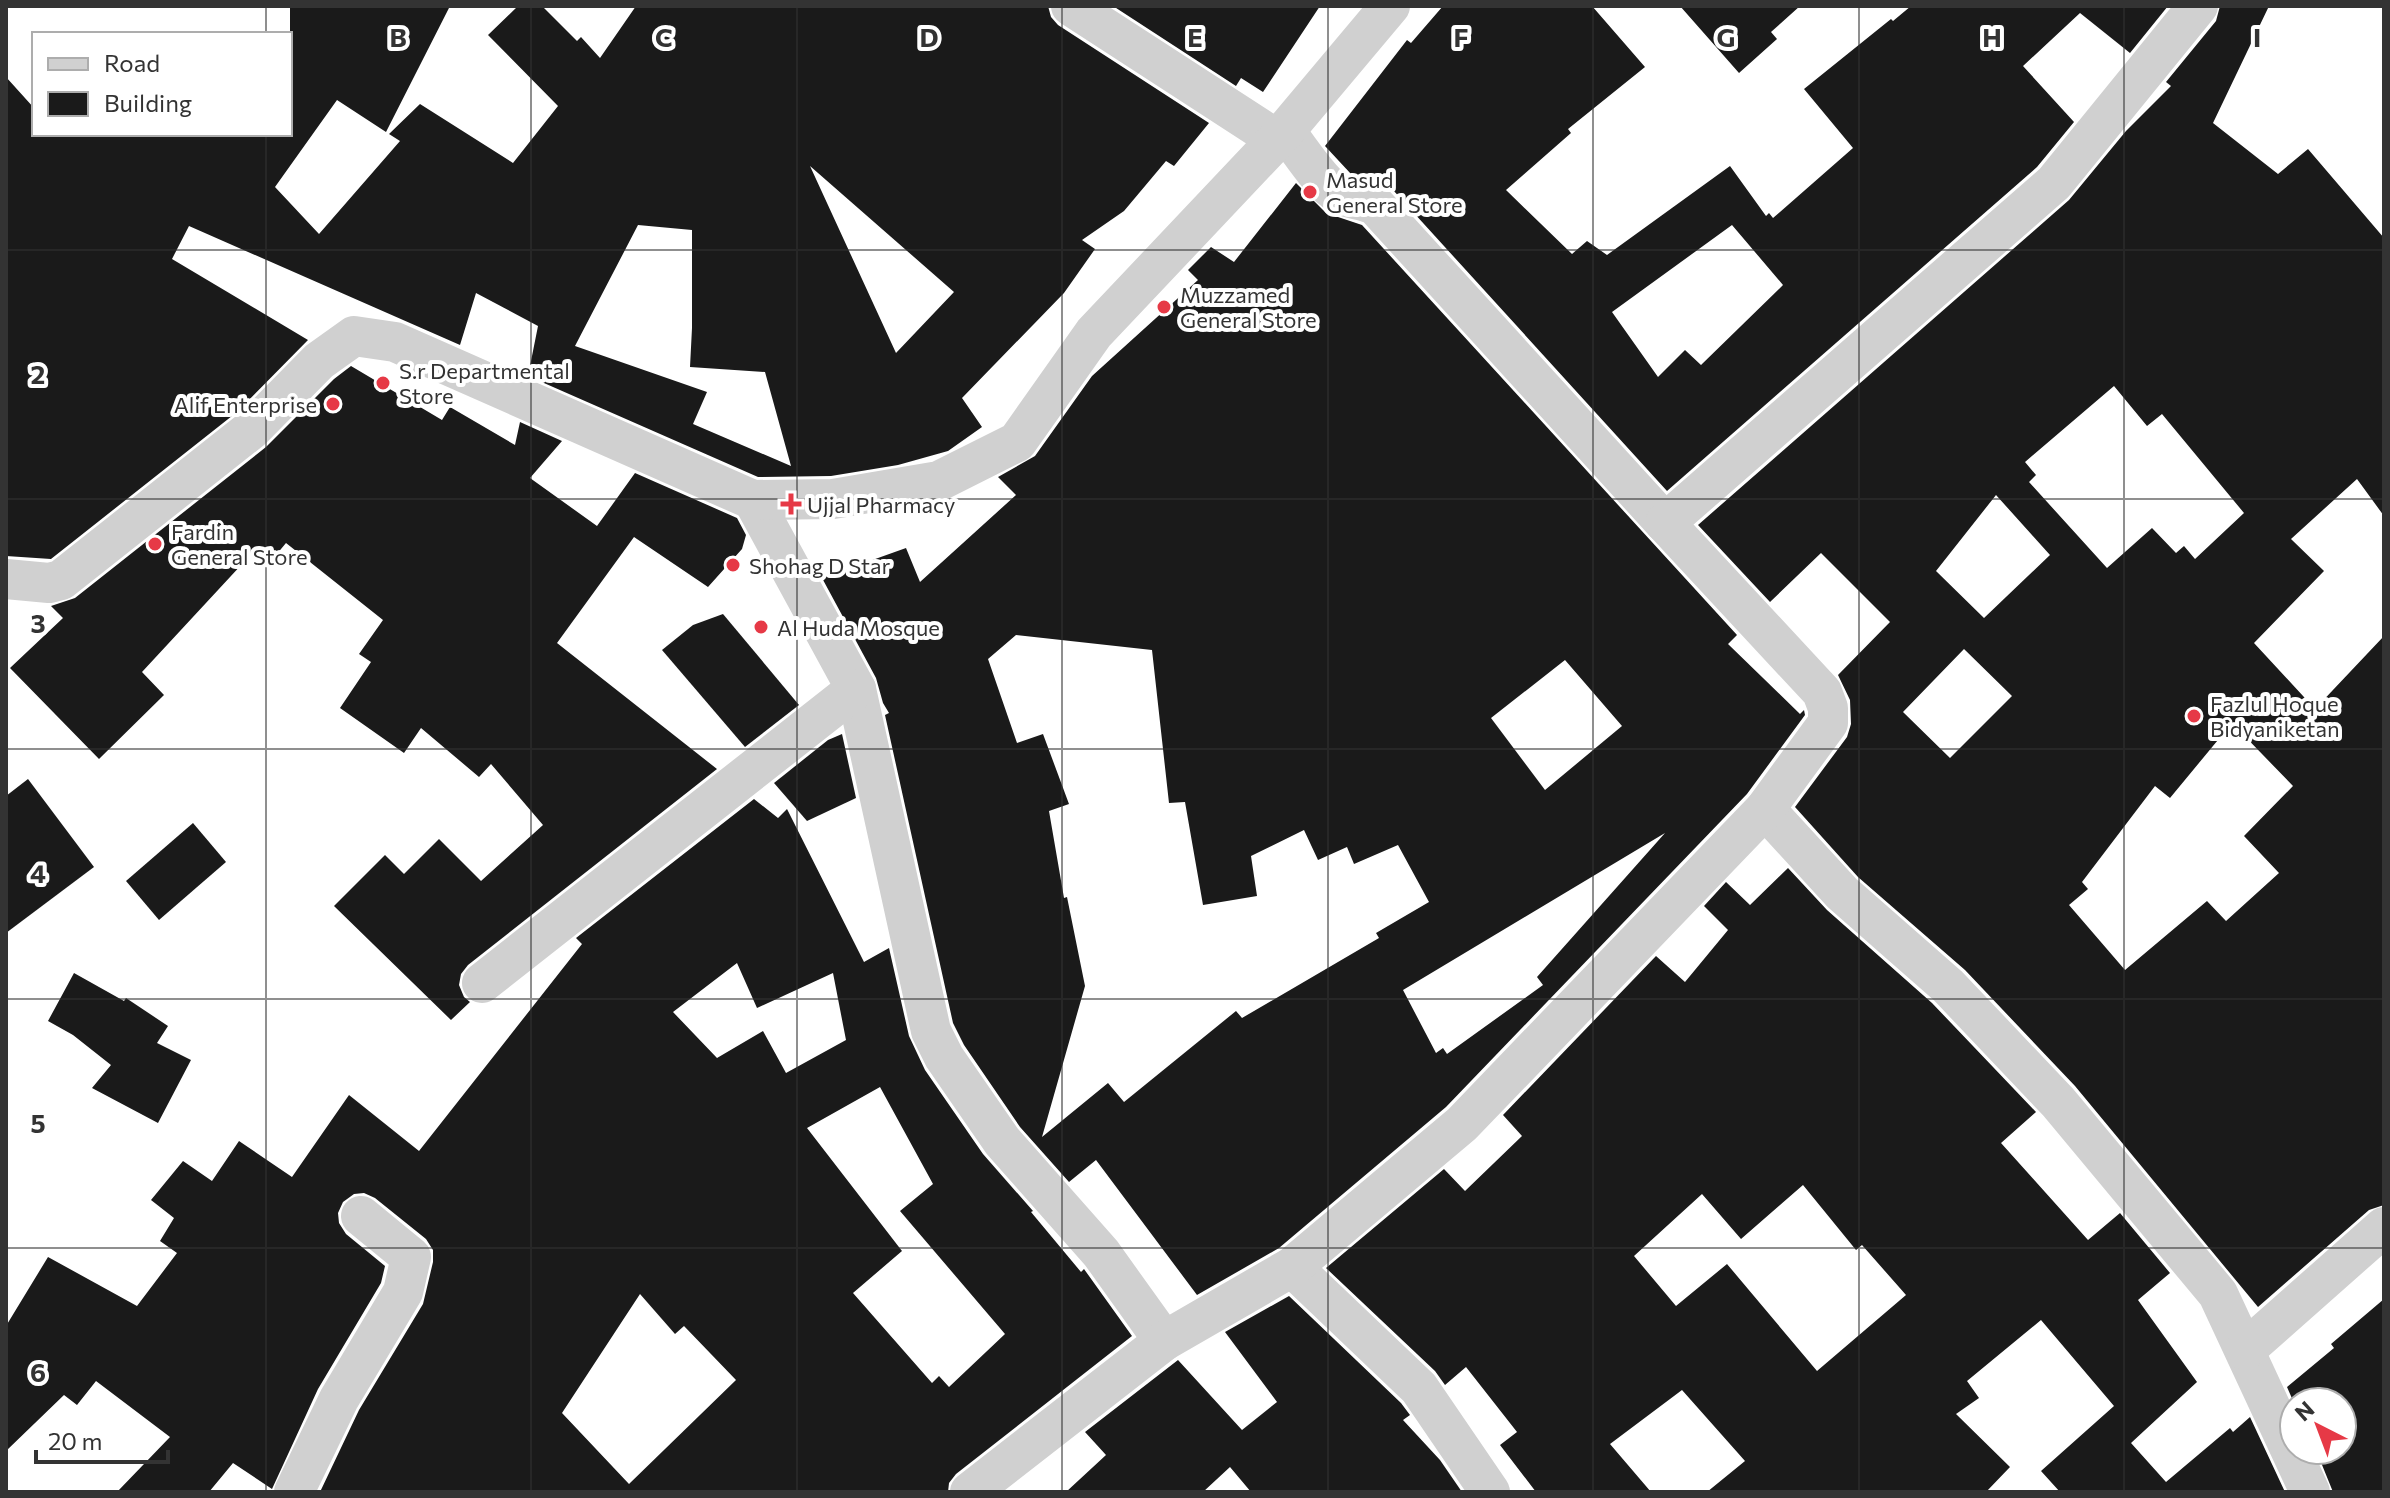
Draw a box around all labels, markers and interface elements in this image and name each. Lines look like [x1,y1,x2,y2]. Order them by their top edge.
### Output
text: B [389,21,407,52]
text: C [655,21,673,52]
text: D [919,21,939,52]
text: E [1187,21,1203,52]
text: F [1453,21,1469,52]
text: G [1717,21,1735,52]
text: H [1982,21,2002,52]
text: I [2253,21,2261,52]
legend [32,32,292,136]
text: Road [104,48,160,77]
text: Building [104,88,192,117]
place label: Masud General Store [1326,166,1463,218]
marker: Masud General Store [1301,183,1319,201]
place label: Muzzamed General Store [1180,281,1317,333]
marker: Muzzamed General Store [1155,298,1173,316]
place label: S.r Departmental Store [399,357,570,409]
text: 2 [31,358,45,389]
marker: S.r Departmental Store [374,374,392,392]
place label: Alif Enterprise [174,391,317,418]
marker: Alif Enterprise [324,395,342,413]
place label: Ujjal Pharmacy [807,491,955,518]
marker: Ujjal Pharmacy [782,495,800,513]
place label: Fardin General Store [171,518,308,570]
marker: Fardin General Store [146,535,164,553]
place label: Shohag D Star [749,552,891,579]
marker: Shohag D Star [724,556,742,574]
text: 3 [30,607,46,638]
place label: Al Huda Mosque [777,614,940,641]
marker: Al Huda Mosque [752,618,770,636]
place label: Fazlul Hoque Bidyaniketan [2210,690,2340,742]
marker: Fazlul Hoque Bidyaniketan [2185,707,2203,725]
text: 4 [30,857,46,888]
text: 5 [30,1107,46,1138]
text: 6 [30,1356,46,1387]
north arrow [2278,1386,2358,1466]
text: N [2289,1395,2319,1426]
scale bar [36,1414,168,1464]
text: 20 m [48,1426,102,1455]

